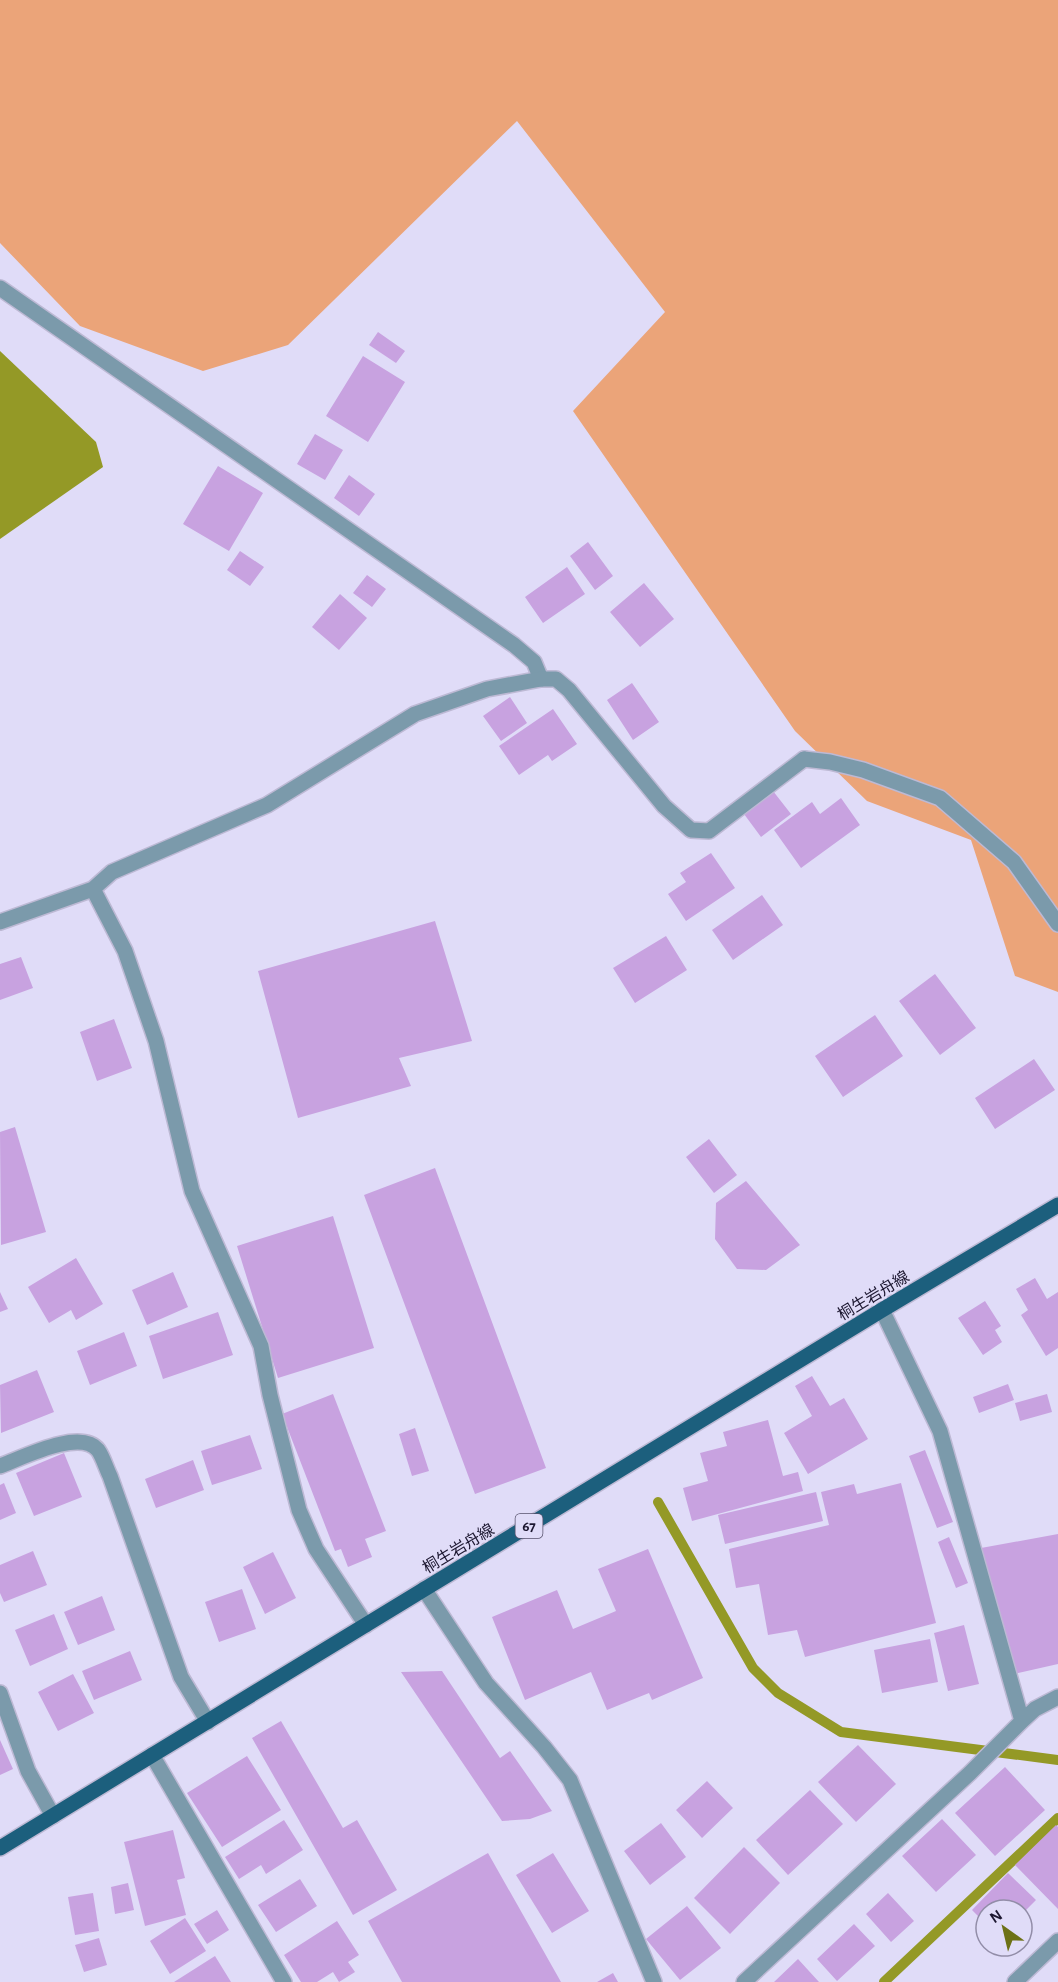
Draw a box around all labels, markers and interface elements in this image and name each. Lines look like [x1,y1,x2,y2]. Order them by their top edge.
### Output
street label: 桐生岩舟線 [835,1268,912,1323]
road number: 67 [516,1514,542,1538]
street label: 桐生岩舟線 [420,1521,497,1576]
north arrow [974,1898,1034,1958]
text: N [987,1907,1005,1926]

